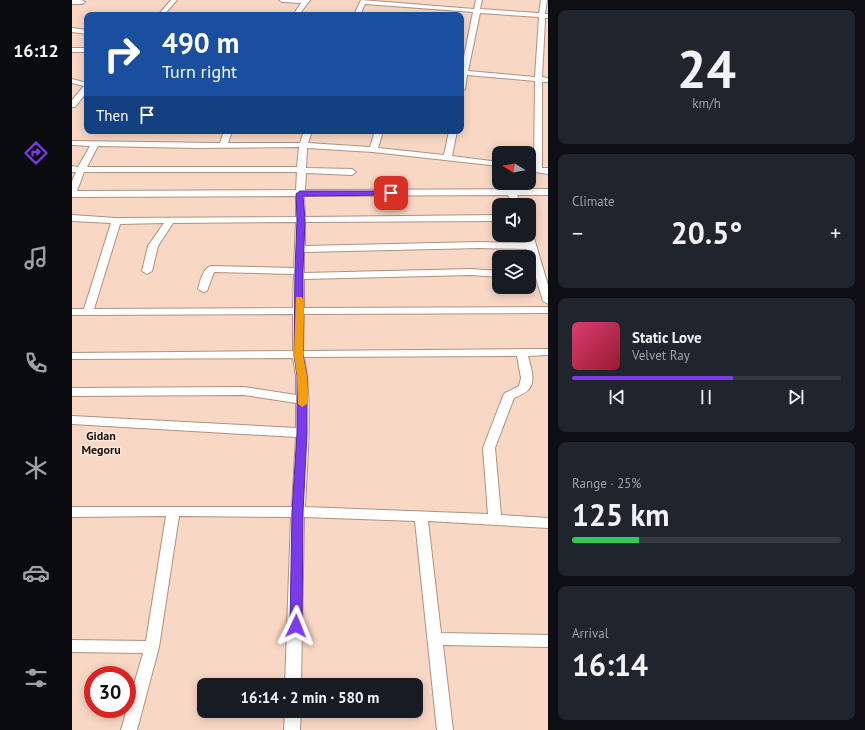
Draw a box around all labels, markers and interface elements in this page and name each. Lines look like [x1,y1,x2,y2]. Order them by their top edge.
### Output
text: 490 m [162,24,239,61]
icon: right [96,28,148,80]
text: 24 [677,35,736,102]
text: 16:12 [13,39,59,62]
text: Turn right [162,60,237,83]
text: km/h [692,95,721,112]
icon: arrive [136,104,158,126]
text: Then [96,106,128,125]
icon: directions [22,139,50,167]
north arrow [492,146,536,190]
map controls [492,146,536,294]
pin [374,176,408,210]
icon: arrive [380,182,402,204]
text: Climate [572,193,615,210]
button: sound [492,198,536,242]
text: 20.5° [671,213,742,252]
text: − [572,219,583,247]
text: + [830,219,841,247]
icon: music [22,244,50,272]
button: layers [492,250,536,294]
text: Static Love [632,328,702,347]
text: Velvet Ray [632,347,690,364]
icon: phone [22,349,50,377]
icon: previous [606,386,628,408]
icon: pause [695,386,717,408]
icon: next [785,386,807,408]
district label: Gidan Megoru [81,428,121,457]
icon: climate [22,454,50,482]
text: Range · 25% [572,475,641,492]
text: 125 km [572,495,670,534]
icon: car [22,559,50,587]
position arrow [275,605,317,647]
text: Arrival [572,625,608,642]
text: 16:14 [572,645,648,684]
icon: filters [22,664,50,692]
speed limit sign: 30 [84,666,136,718]
text: 16:14 · 2 min · 580 m [241,688,379,707]

